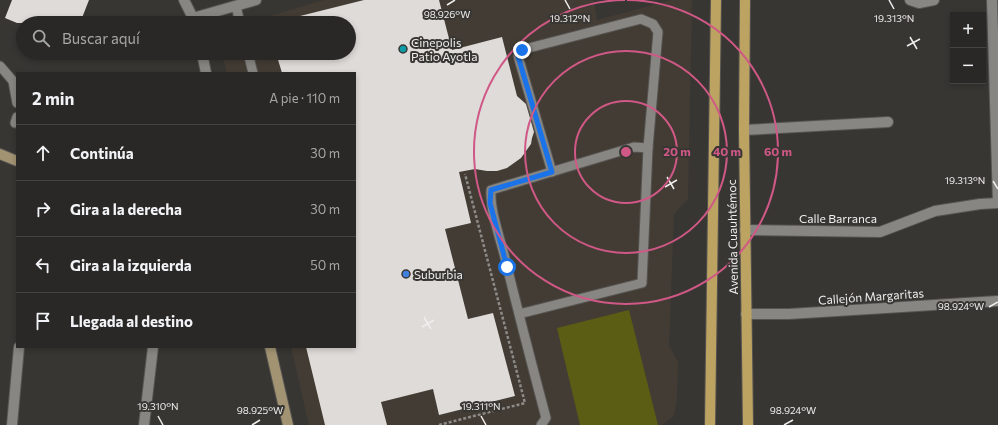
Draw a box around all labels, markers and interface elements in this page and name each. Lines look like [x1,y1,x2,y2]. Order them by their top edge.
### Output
text: 98.926°W [424,8,470,20]
text: 19.312°N [550,12,590,24]
text: 19.313°N [874,12,914,24]
map controls [950,12,986,84]
button: + [950,12,986,48]
search box [16,16,356,60]
icon: search [30,27,52,49]
text: Buscar aquí [62,29,140,47]
place label: Cinepolis Patio Ayotla [411,35,477,63]
route end [513,41,531,59]
marker: Cinepolis Patio Ayotla [398,44,408,54]
button: − [950,48,986,84]
text: 2 min [32,88,74,109]
text: A pie · 110 m [269,90,340,106]
icon: ahead [32,142,54,164]
text: Continúa [70,144,134,162]
text: 20 m [663,144,691,158]
text: 40 m [713,144,741,158]
text: 60 m [764,144,792,158]
text: 30 m [310,145,340,161]
centre of rings [619,145,633,159]
text: 19.313°N [945,174,985,186]
street label: Avenida Cuauhtémoc [724,179,740,295]
icon: right [32,198,54,220]
text: Gira a la derecha [70,200,182,218]
text: 30 m [310,201,340,217]
street label: Calle Barranca [799,211,877,225]
icon: left [32,254,54,276]
text: Gira a la izquierda [70,256,192,274]
text: 50 m [310,257,340,273]
route start [498,258,516,276]
place label: Suburbia [414,267,463,281]
marker: Suburbia [401,269,411,279]
street label: Callejón Margaritas [818,285,924,307]
text: 98.924°W [938,300,984,312]
icon: arrive [32,310,54,332]
text: Llegada al destino [70,312,193,330]
text: 19.310°N [137,400,179,412]
text: 19.311°N [461,400,501,412]
text: 98.925°W [237,404,283,416]
text: 98.924°W [770,404,816,416]

